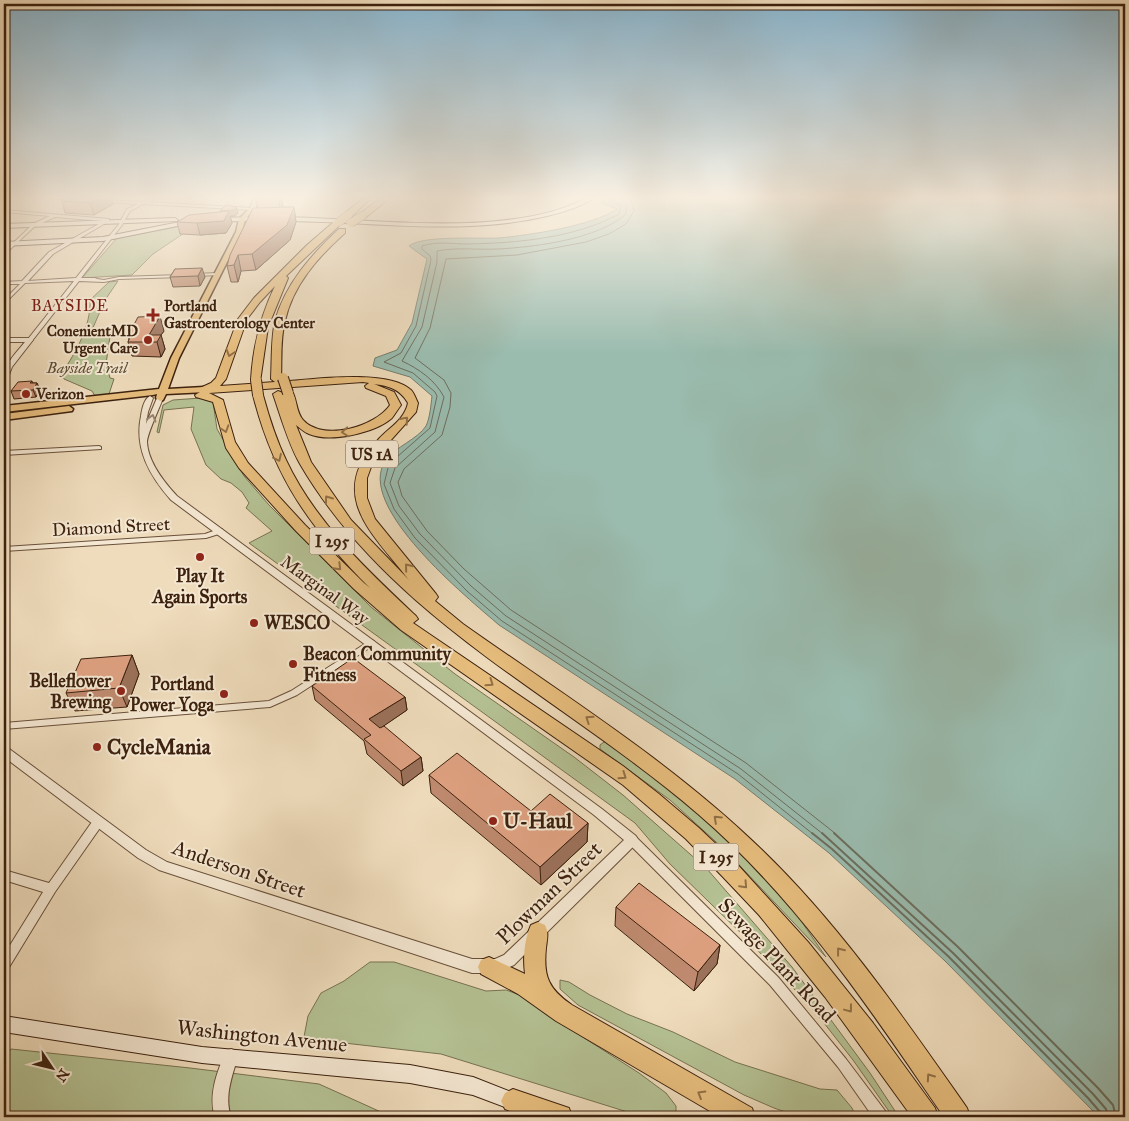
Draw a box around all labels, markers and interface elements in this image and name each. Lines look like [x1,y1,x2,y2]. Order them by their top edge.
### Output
district label: BAYSIDE [31,296,109,315]
place label: Portland Gastroenterology Center [164,297,315,333]
marker: Portland Gastroenterology Center [146,308,160,322]
place label: ConenientMD Urgent Care [47,322,139,358]
marker: ConenientMD Urgent Care [142,334,154,346]
one-way arrow [225,349,235,357]
park label: Bayside Trail [46,359,129,377]
place label: Verizon [35,385,85,403]
marker: Verizon [20,388,32,400]
one-way arrow [146,414,156,422]
one-way arrow [399,416,408,425]
one-way arrow [220,424,230,432]
one-way arrow [340,426,348,437]
road number: US 1A [346,440,398,468]
one-way arrow [272,453,282,462]
one-way arrow [325,496,333,505]
street label: Diamond Street [51,513,171,541]
road number: I 295 [310,528,354,554]
street label: Marginal Way [276,550,374,631]
marker: Play It Again Sports [194,551,206,563]
one-way arrow [332,561,341,570]
one-way arrow [405,563,414,573]
place label: Play It Again Sports [152,565,248,609]
place label: WESCO [264,612,331,634]
marker: WESCO [248,617,260,629]
place label: Beacon Community Fitness [303,643,453,686]
marker: Beacon Community Fitness [287,658,299,670]
place label: Belleflower Brewing [29,670,112,714]
place label: Portland Power Yoga [130,673,215,717]
one-way arrow [484,677,494,686]
marker: Belleflower Brewing [115,685,127,697]
marker: Portland Power Yoga [218,688,230,700]
one-way arrow [586,716,595,725]
place label: CycleMania [107,734,212,760]
marker: CycleMania [91,741,103,753]
one-way arrow [617,770,627,779]
place label: U-Haul [503,808,573,834]
marker: U-Haul [487,815,499,827]
one-way arrow [714,816,723,825]
street label: Anderson Street [168,834,310,904]
street label: Plowman Street [491,836,608,950]
road number: I 295 [694,844,738,870]
one-way arrow [738,879,747,888]
street label: Sewage Plant Road [713,892,842,1028]
one-way arrow [837,948,845,957]
one-way arrow [843,1003,851,1012]
street label: Washington Avenue [176,1014,349,1058]
north arrow [28,1044,78,1094]
text: N [52,1065,73,1085]
one-way arrow [927,1073,936,1083]
one-way arrow [697,1090,706,1100]

